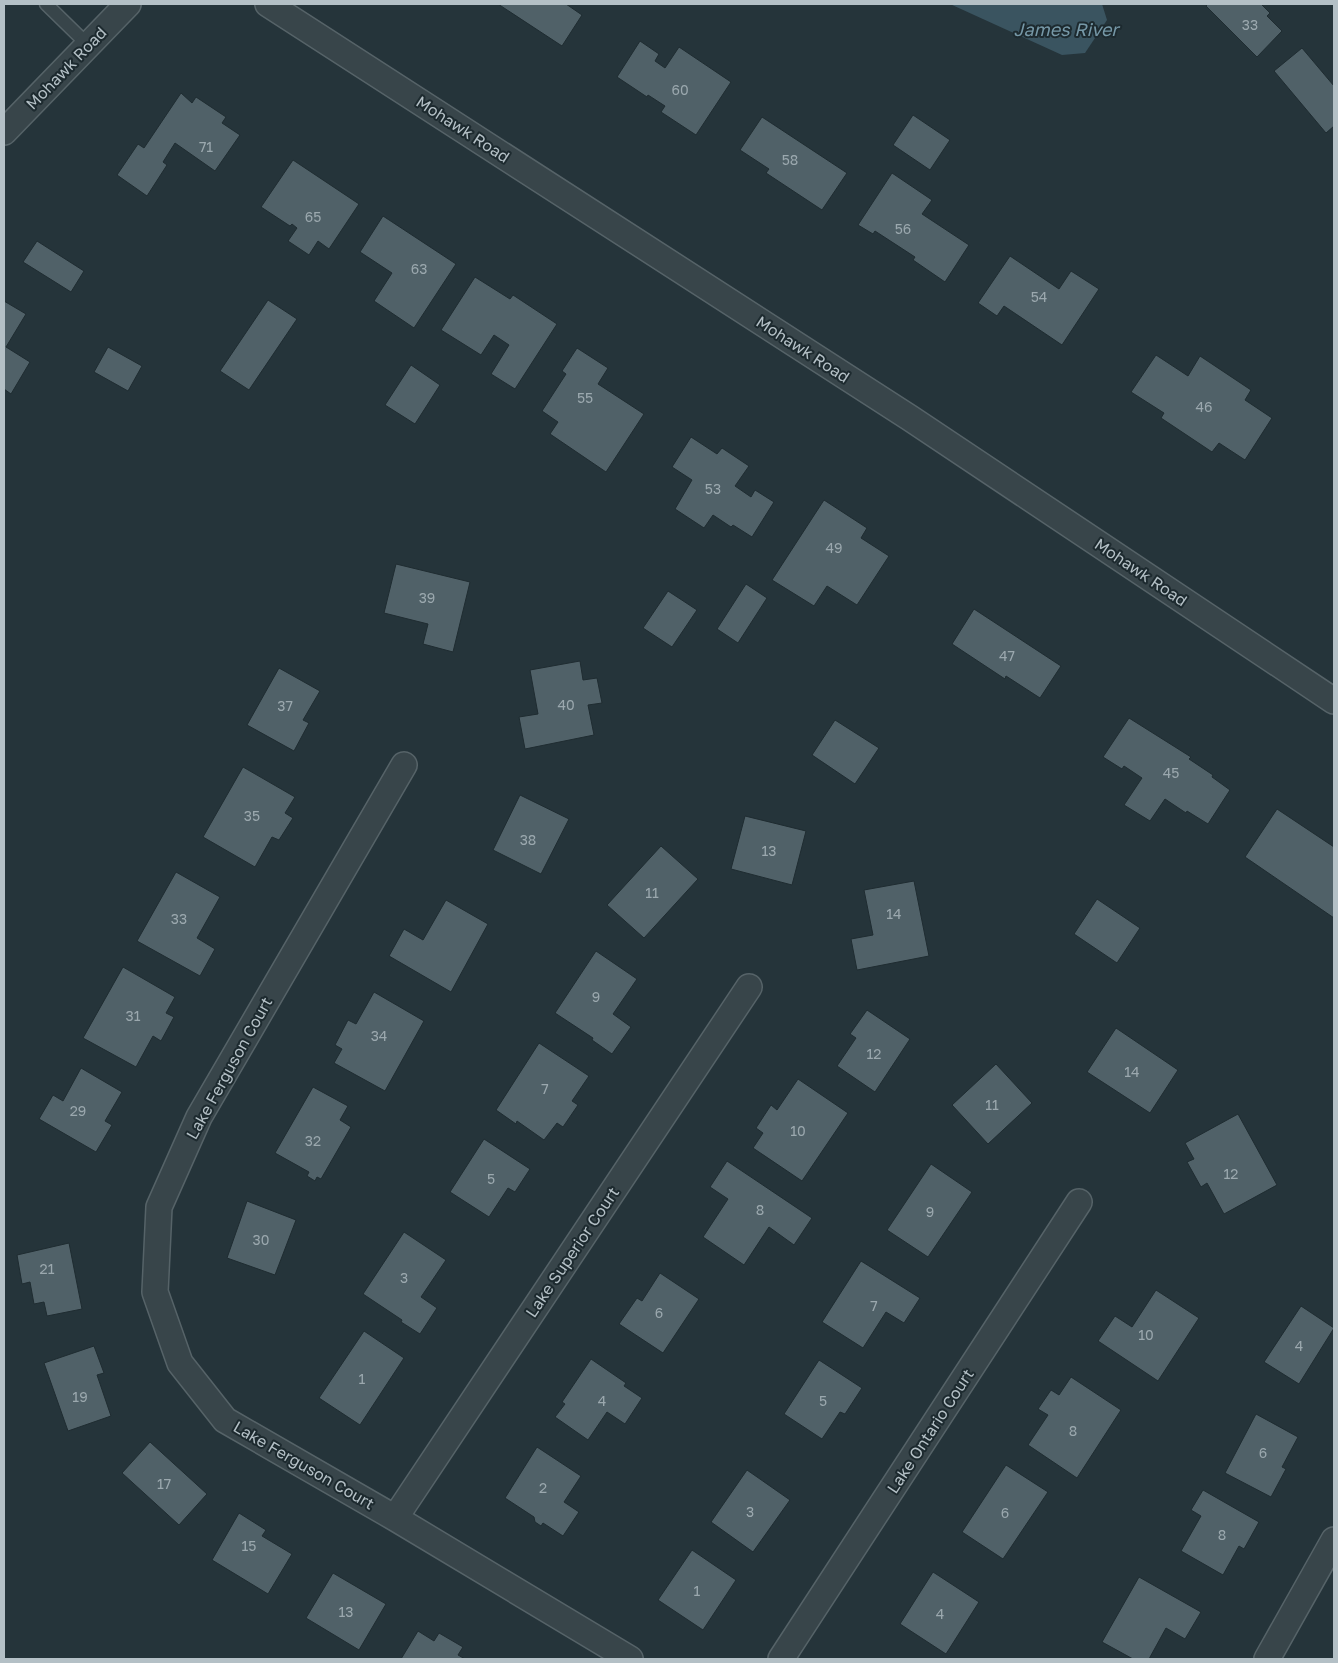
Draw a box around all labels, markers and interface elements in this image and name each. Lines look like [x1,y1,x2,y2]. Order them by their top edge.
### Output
house number: 33 [1242,16,1258,33]
water label: James River [1014,18,1121,40]
street label: Mohawk Road [22,22,110,114]
house number: 60 [671,81,689,98]
street label: Mohawk Road [413,91,513,167]
house number: 71 [199,138,213,155]
house number: 58 [782,151,798,168]
house number: 65 [305,208,321,225]
house number: 56 [895,220,911,237]
house number: 63 [411,260,427,277]
house number: 54 [1031,288,1047,305]
street label: Mohawk Road [753,311,853,387]
house number: 55 [577,389,593,406]
house number: 46 [1195,398,1213,415]
house number: 53 [705,480,721,497]
street label: Mohawk Road [1091,534,1191,610]
house number: 49 [825,539,843,556]
house number: 39 [419,589,435,606]
house number: 47 [999,647,1015,664]
house number: 40 [557,696,575,713]
house number: 37 [277,697,293,714]
house number: 45 [1163,764,1179,781]
house number: 35 [244,807,260,824]
house number: 38 [520,831,536,848]
house number: 13 [762,842,776,859]
house number: 11 [645,884,659,901]
house number: 14 [886,905,902,922]
house number: 33 [171,910,187,927]
house number: 9 [592,988,600,1005]
street label: Lake Ferguson Court [182,993,276,1143]
house number: 31 [126,1007,141,1024]
house number: 34 [371,1027,387,1044]
house number: 12 [867,1045,881,1062]
house number: 14 [1124,1063,1140,1080]
house number: 7 [541,1080,549,1097]
house number: 11 [985,1096,999,1113]
house number: 29 [70,1102,86,1119]
house number: 10 [790,1122,806,1139]
house number: 32 [305,1132,321,1149]
house number: 12 [1224,1165,1238,1182]
house number: 5 [487,1170,495,1187]
street label: Lake Superior Court [521,1183,623,1321]
house number: 8 [756,1201,764,1218]
house number: 9 [926,1203,934,1220]
house number: 30 [253,1231,269,1248]
house number: 21 [40,1260,55,1277]
house number: 3 [400,1269,408,1286]
house number: 7 [870,1297,878,1314]
house number: 6 [655,1304,663,1321]
house number: 10 [1138,1326,1154,1343]
house number: 4 [1295,1337,1303,1354]
street label: Lake Ontario Court [882,1365,978,1497]
house number: 1 [359,1370,366,1387]
house number: 19 [72,1388,88,1405]
house number: 4 [598,1392,606,1409]
house number: 5 [819,1392,827,1409]
street label: Lake Ferguson Court [230,1416,378,1514]
house number: 8 [1069,1422,1077,1439]
house number: 6 [1259,1444,1267,1461]
house number: 17 [157,1475,171,1492]
house number: 2 [539,1479,547,1496]
house number: 3 [746,1503,754,1520]
house number: 6 [1001,1504,1009,1521]
house number: 8 [1218,1526,1226,1543]
house number: 15 [242,1537,256,1554]
house number: 1 [694,1582,701,1599]
house number: 13 [339,1603,353,1620]
house number: 4 [936,1605,944,1622]

